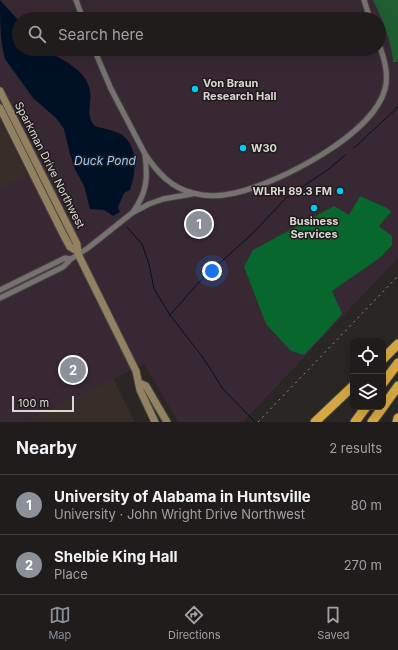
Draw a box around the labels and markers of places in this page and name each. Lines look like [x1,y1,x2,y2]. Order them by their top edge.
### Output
place label: Von Braun Research Hall [203,76,277,103]
marker: Von Braun Research Hall [190,84,200,94]
place label: W30 [251,141,277,155]
marker: W30 [238,143,248,153]
place label: WLRH 89.3 FM [253,184,332,198]
marker: WLRH 89.3 FM [335,186,345,196]
marker: Business Services [309,203,319,213]
pin: 1 [186,209,212,239]
place label: Business Services [290,214,339,241]
pin: 2 [60,355,86,385]

